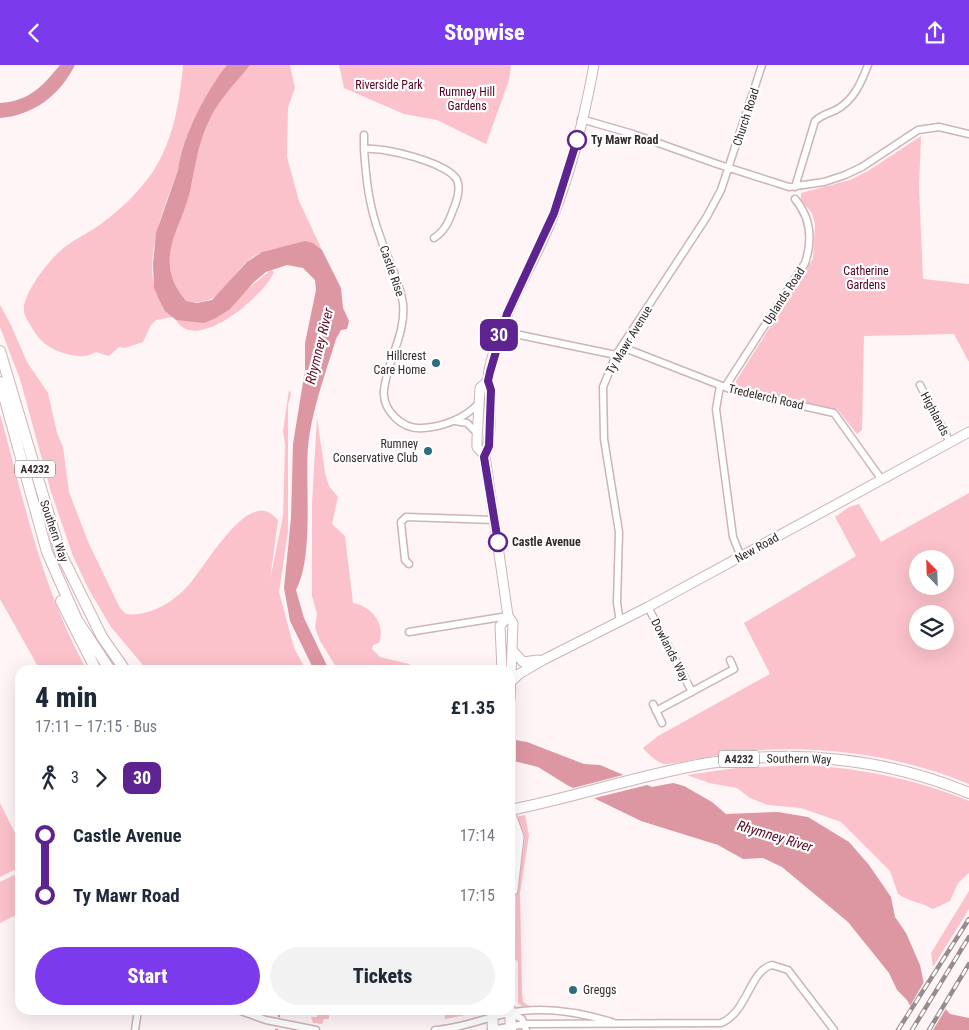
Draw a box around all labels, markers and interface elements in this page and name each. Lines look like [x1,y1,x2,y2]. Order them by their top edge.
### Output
icon: back [20,19,48,47]
icon: share [921,19,949,47]
text: Stopwise [444,20,525,45]
park label: Riverside Park [355,78,423,92]
park label: Rumney Hill Gardens [439,85,495,113]
street label: Church Road [730,86,762,148]
marker: Ty Mawr Road [567,130,587,150]
place label: Ty Mawr Road [591,133,658,147]
street label: Castle Rise [377,244,407,299]
park label: Catherine Gardens [843,264,889,292]
street label: Uplands Road [760,265,808,327]
street label: Ty Mawr Avenue [603,303,655,377]
water label: Rhymney River [302,305,336,386]
line badge: 30 [476,319,522,351]
text: 30 [490,324,508,345]
place label: Hillcrest Care Home [373,349,426,377]
marker: Hillcrest Care Home [430,357,442,369]
street label: Tredelerch Road [727,382,805,412]
street label: Highlands [918,390,952,438]
place label: Rumney Conservative Club [333,437,418,465]
marker: Rumney Conservative Club [422,445,434,457]
road number: A4232 [15,461,55,477]
street label: Southern Way [37,498,71,564]
street label: New Road [733,530,781,566]
marker: Castle Avenue [488,532,508,552]
place label: Castle Avenue [512,535,581,549]
north arrow [909,550,954,595]
map controls [909,550,954,650]
button: layers [909,605,954,650]
street label: Dowlands Way [648,616,692,684]
text: 4 min [35,681,97,714]
text: £1.35 [451,696,495,719]
text: 17:11 – 17:15 · Bus [35,717,157,736]
road number: A4232 [719,751,759,767]
street label: Southern Way [766,751,832,767]
icon: walk [35,764,63,792]
icon: forward [87,764,115,792]
text: 30 [133,767,151,788]
text: 3 [71,768,79,787]
water label: Rhymney River [735,817,815,855]
text: Castle Avenue [73,824,182,847]
text: 17:14 [460,826,495,845]
text: Ty Mawr Road [73,884,180,907]
text: 17:15 [460,886,495,905]
button: Start [35,947,260,1005]
button: Tickets [270,947,495,1005]
place label: Greggs [583,983,617,997]
marker: Greggs [567,984,579,996]

